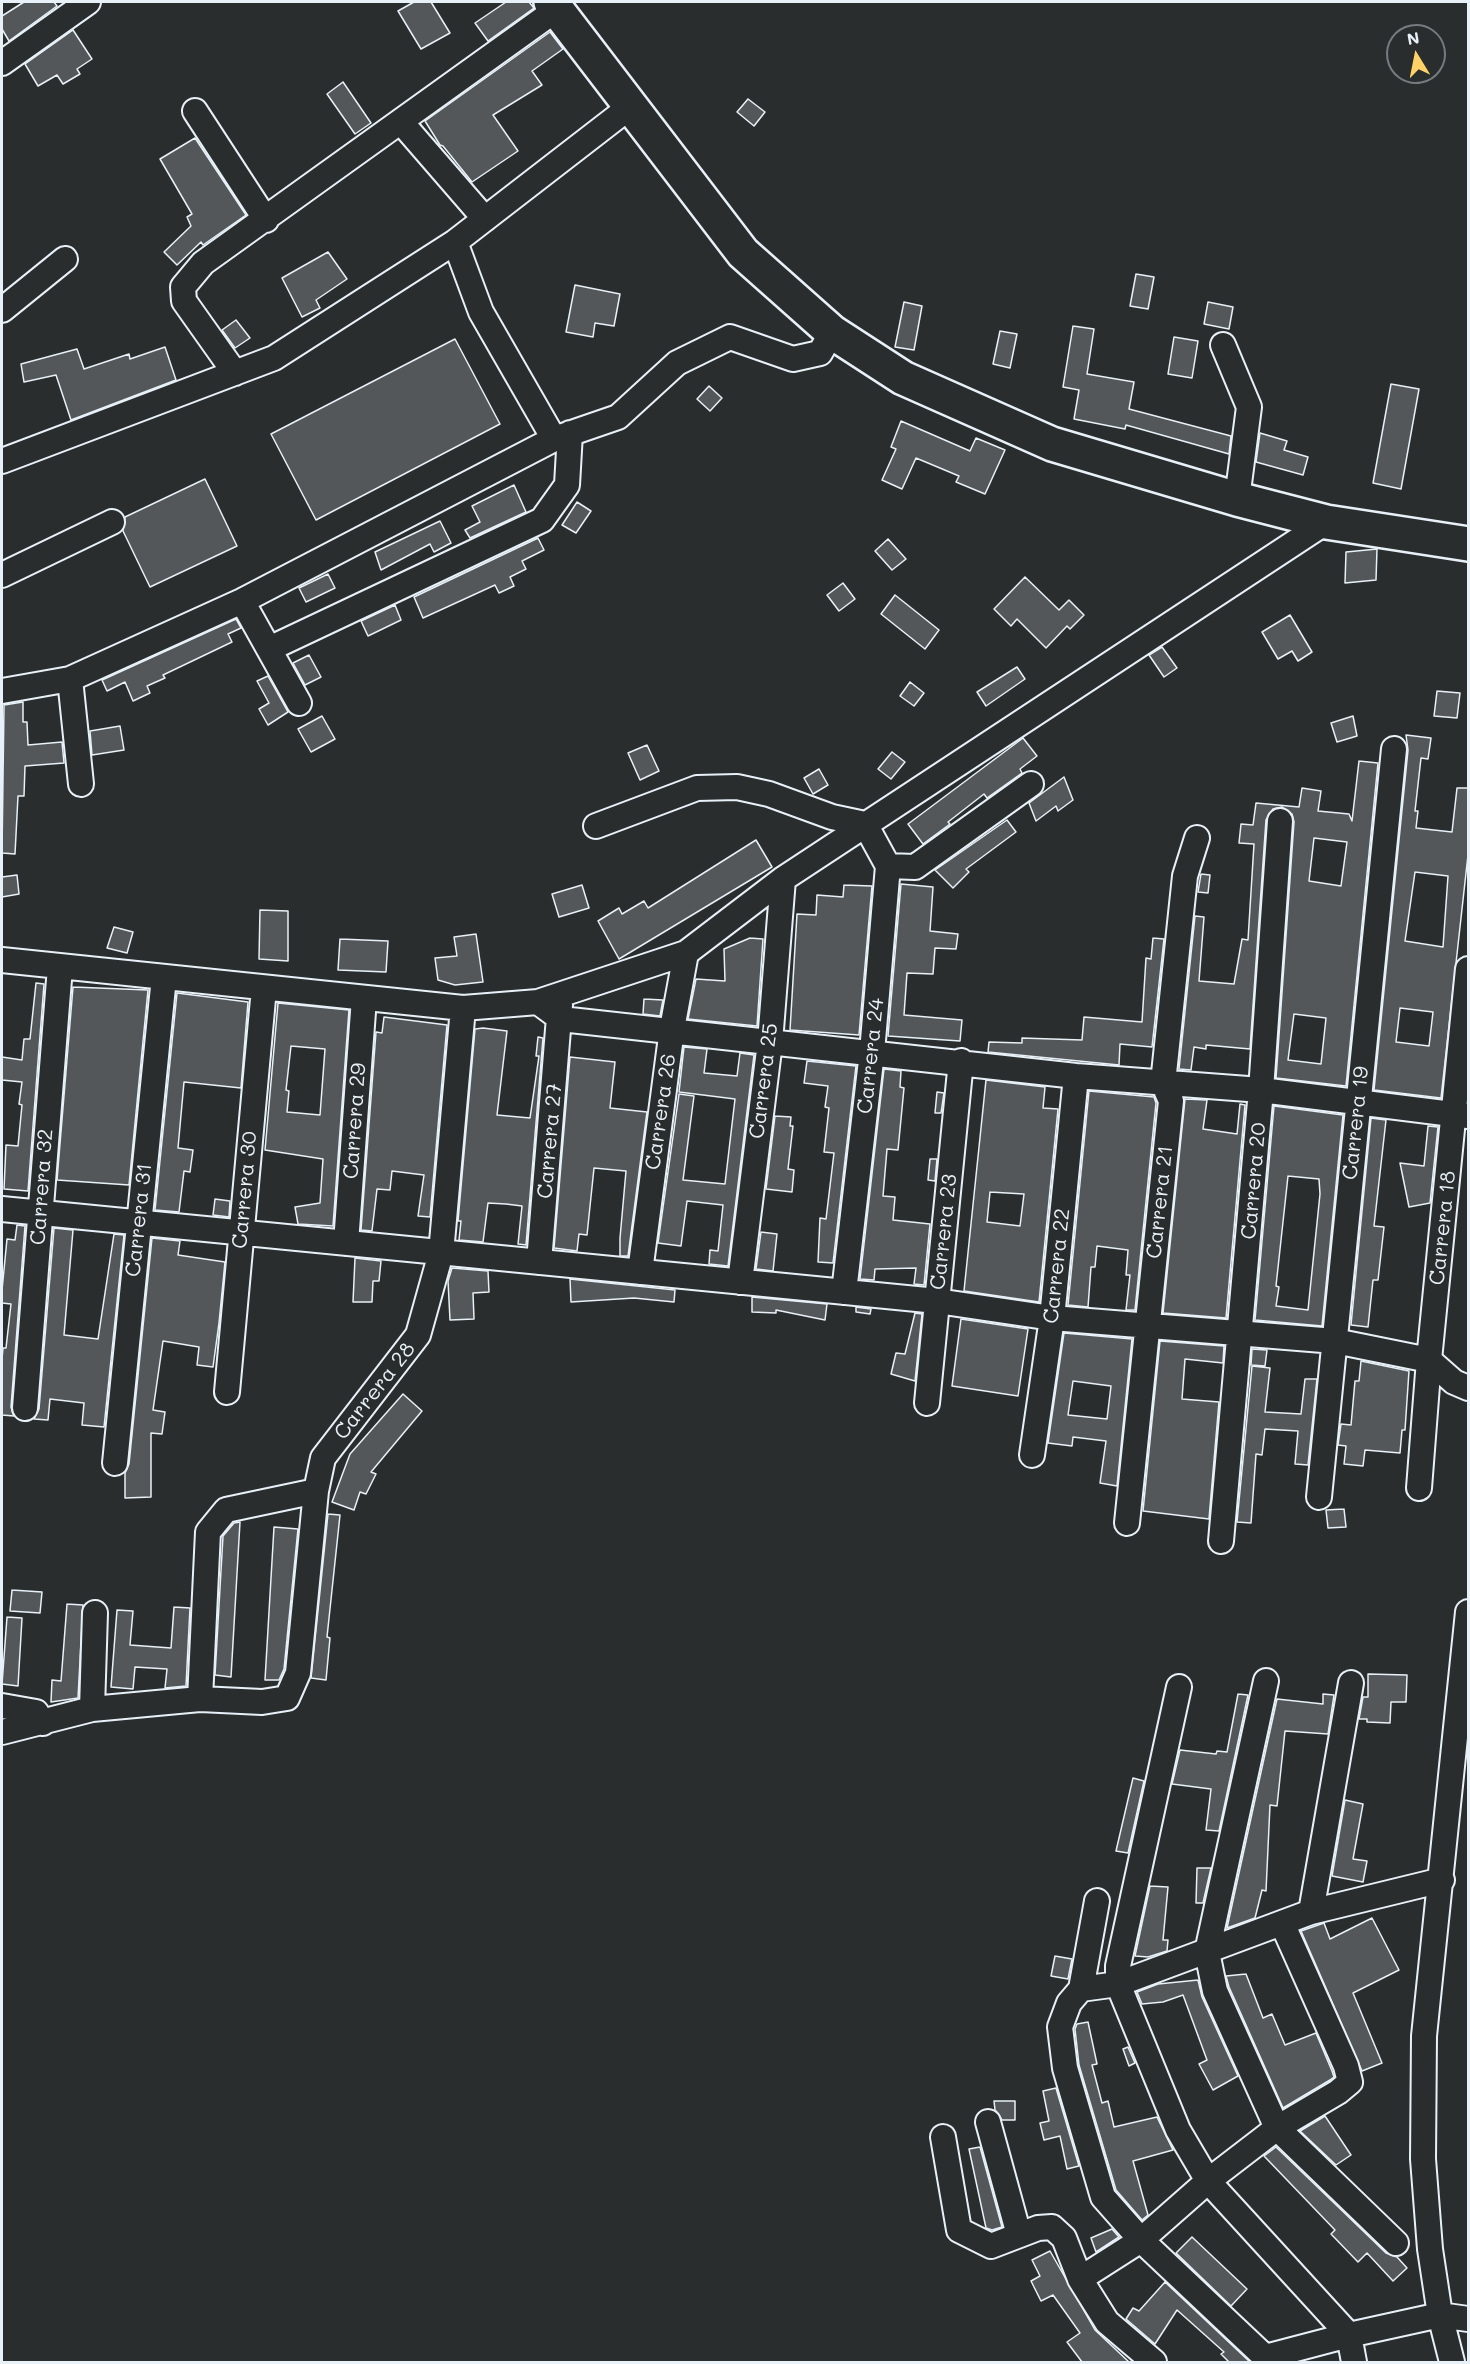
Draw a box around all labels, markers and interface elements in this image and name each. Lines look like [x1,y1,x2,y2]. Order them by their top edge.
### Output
north arrow [1386,24,1446,84]
text: N [1405,26,1421,49]
street label: Carrera 24 [852,997,890,1115]
street label: Carrera 25 [744,1022,784,1140]
street label: Carrera 26 [640,1052,682,1172]
street label: Carrera 29 [338,1062,372,1180]
street label: Carrera 19 [1337,1065,1375,1181]
street label: Carrera 27 [532,1082,568,1200]
street label: Carrera 20 [1236,1122,1272,1240]
street label: Carrera 32 [25,1128,59,1246]
street label: Carrera 30 [227,1130,263,1250]
street label: Carrera 21 [1142,1144,1178,1260]
street label: Carrera 31 [121,1162,157,1278]
street label: Carrera 18 [1424,1170,1462,1286]
street label: Carrera 23 [925,1173,963,1291]
street label: Carrera 22 [1038,1207,1076,1325]
street label: Carrera 28 [329,1337,421,1445]

